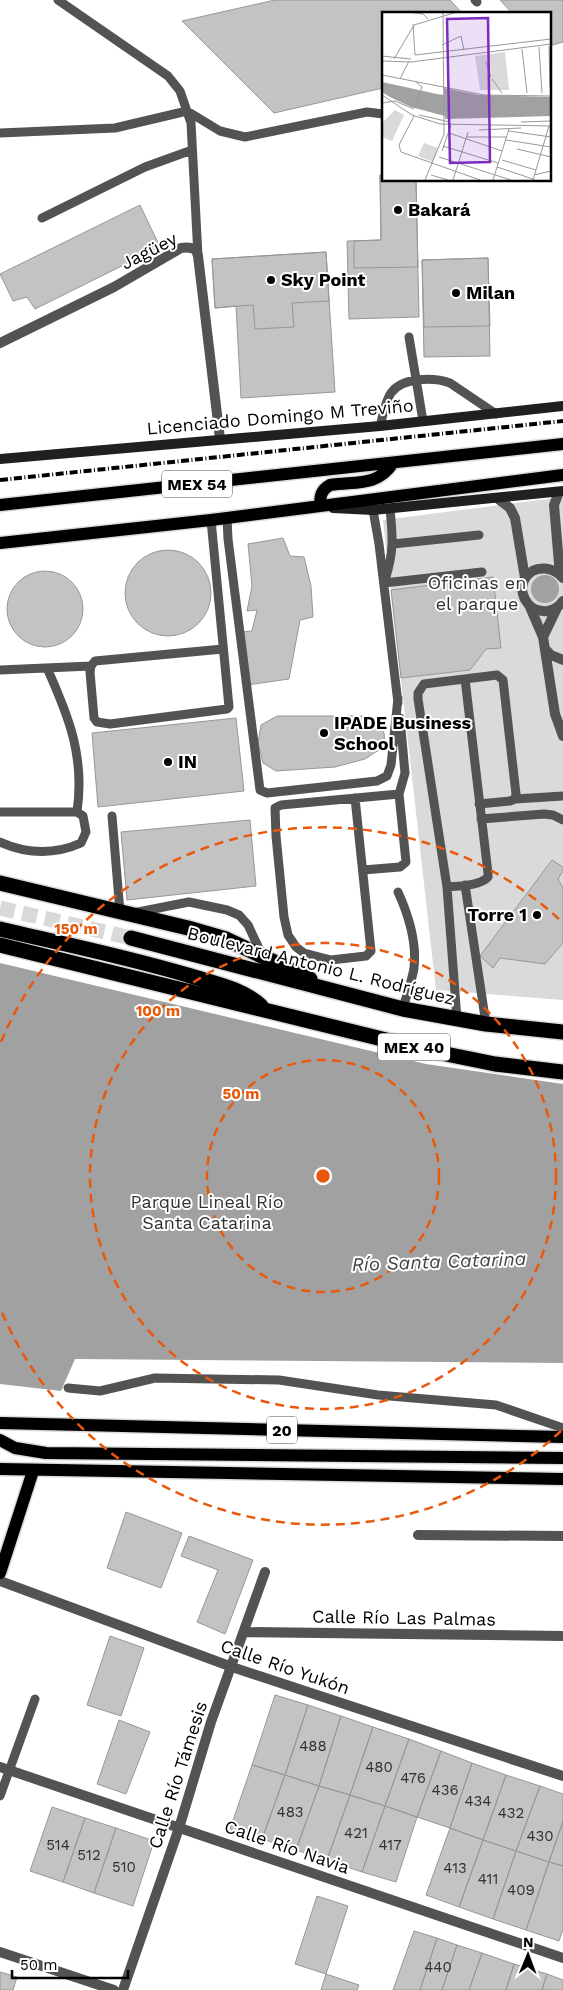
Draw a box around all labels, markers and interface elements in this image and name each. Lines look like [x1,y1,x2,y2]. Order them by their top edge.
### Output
inset map [382,12,550,181]
place label: Bakará [408,199,471,220]
marker: Bakará [392,204,404,216]
street label: Jagüey [117,227,181,274]
place label: Sky Point [281,269,366,290]
marker: Sky Point [265,274,277,286]
place label: Milan [466,282,515,303]
marker: Milan [450,287,462,299]
street label: Licenciado Domingo M Treviño [146,394,414,439]
road number: MEX 54 [162,470,232,498]
park label: Oficinas en el parque [428,572,526,614]
place label: IPADE Business School [334,712,472,754]
marker: IPADE Business School [318,727,330,739]
place label: IN [178,751,197,772]
marker: IN [162,756,174,768]
place label: Torre 1 [468,904,527,925]
marker: Torre 1 [531,909,543,921]
text: 150 m [54,920,98,938]
street label: Boulevard Antonio L. Rodríguez [185,922,457,1009]
text: 100 m [136,1002,180,1020]
road number: MEX 40 [378,1034,450,1060]
text: 50 m [223,1085,259,1103]
centre of rings [314,1167,332,1185]
park label: Parque Lineal Río Santa Catarina [131,1191,283,1233]
water label: Río Santa Catarina [351,1247,527,1276]
road number: 20 [267,1416,297,1444]
street label: Calle Río Las Palmas [312,1605,496,1630]
street label: Calle Río Yukón [218,1635,352,1698]
street label: Calle Río Támesis [144,1698,211,1851]
house number: 488 [299,1737,327,1755]
house number: 480 [365,1758,393,1776]
house number: 476 [400,1769,426,1787]
house number: 436 [431,1781,459,1799]
house number: 434 [464,1792,492,1810]
house number: 483 [277,1803,303,1821]
house number: 432 [498,1804,524,1822]
street label: Calle Río Navia [222,1815,353,1878]
house number: 421 [344,1824,368,1842]
house number: 430 [526,1827,554,1845]
house number: 514 [46,1836,70,1854]
house number: 417 [378,1836,402,1854]
house number: 512 [77,1846,101,1864]
house number: 510 [112,1858,136,1876]
house number: 413 [443,1859,467,1877]
house number: 411 [478,1870,498,1888]
house number: 409 [507,1881,535,1899]
north arrow [503,1930,553,1980]
text: N [523,1934,534,1950]
scale bar [12,1948,129,1980]
text: 50 m [20,1956,57,1974]
house number: 440 [424,1958,452,1976]

